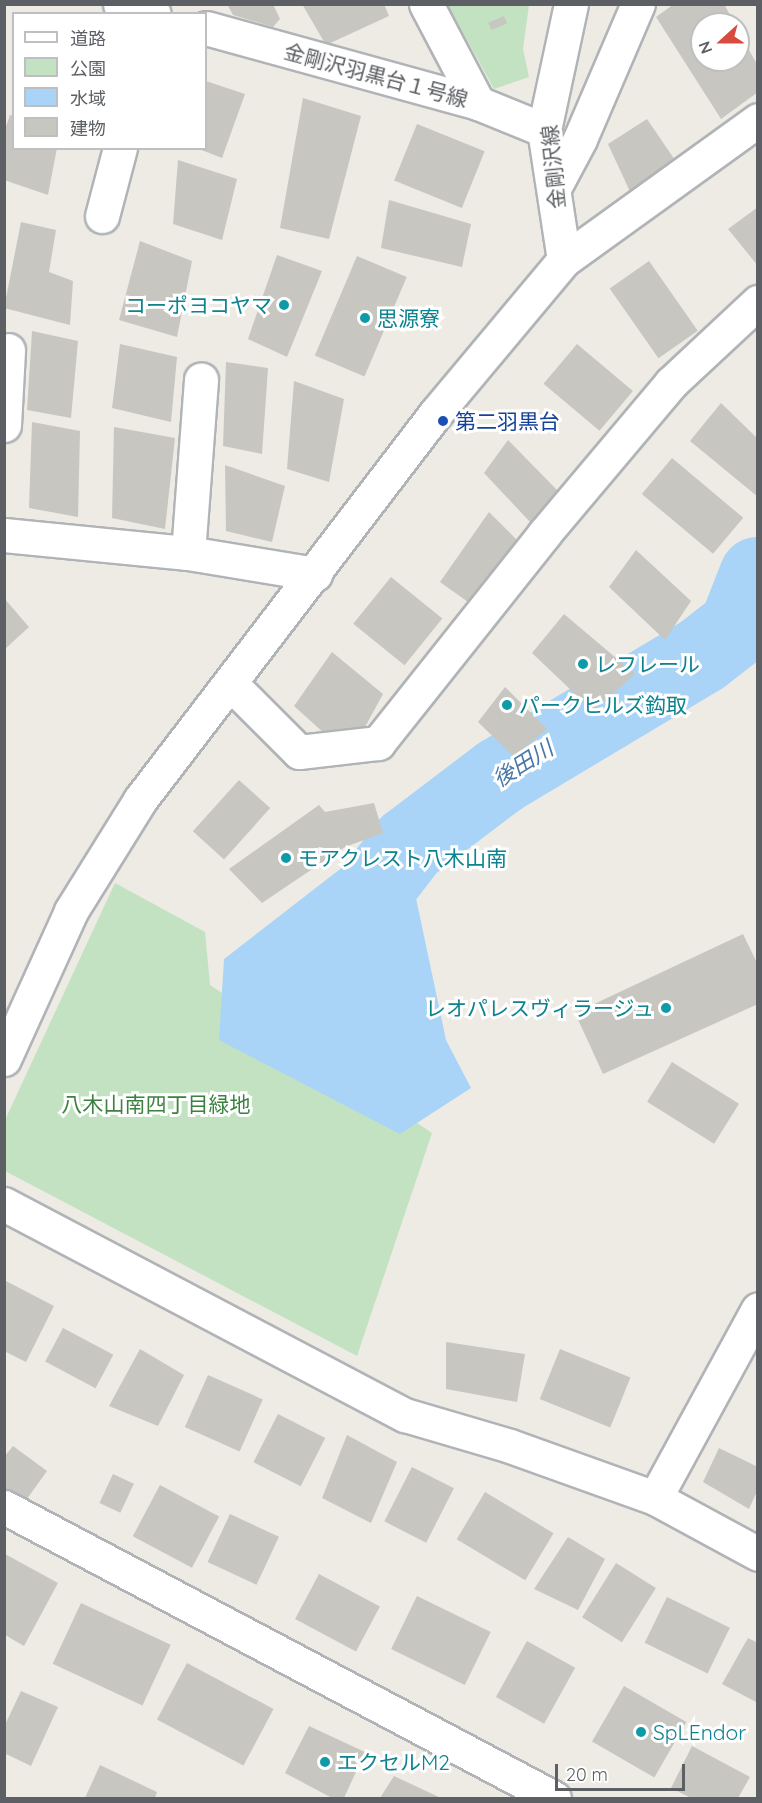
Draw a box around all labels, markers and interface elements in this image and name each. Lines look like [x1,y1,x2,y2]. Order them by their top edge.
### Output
legend [12,12,207,150]
north arrow [690,12,750,72]
text: 道路 [70,27,106,50]
street label: 金剛沢羽黒台１号線 [281,38,471,112]
text: N [694,39,717,57]
text: 公園 [70,57,106,80]
text: 水域 [70,87,106,110]
text: 建物 [70,117,106,140]
street label: 金剛沢線 [536,124,570,210]
place label: コーポヨコヤマ [125,292,272,318]
marker: コーポヨコヤマ [277,298,291,312]
place label: 思源寮 [377,305,440,331]
marker: 思源寮 [358,311,372,325]
place label: 第二羽黒台 [455,408,560,434]
marker: 第二羽黒台 [436,414,450,428]
place label: レフレール [595,651,700,677]
marker: レフレール [576,657,590,671]
place label: パークヒルズ鈎取 [519,692,687,718]
marker: パークヒルズ鈎取 [500,698,514,712]
water label: 後田川 [488,735,558,793]
place label: モアクレスト八木山南 [298,845,508,871]
marker: モアクレスト八木山南 [279,851,293,865]
place label: レオパレスヴィラージュ [423,995,654,1021]
marker: レオパレスヴィラージュ [659,1001,673,1015]
park label: 八木山南四丁目緑地 [62,1091,250,1117]
place label: SpLEndor [653,1719,746,1745]
marker: SpLEndor [634,1725,648,1739]
place label: エクセルM2 [337,1749,450,1775]
scale bar [558,1752,688,1790]
marker: エクセルM2 [318,1755,332,1769]
text: 20 m [566,1763,608,1786]

